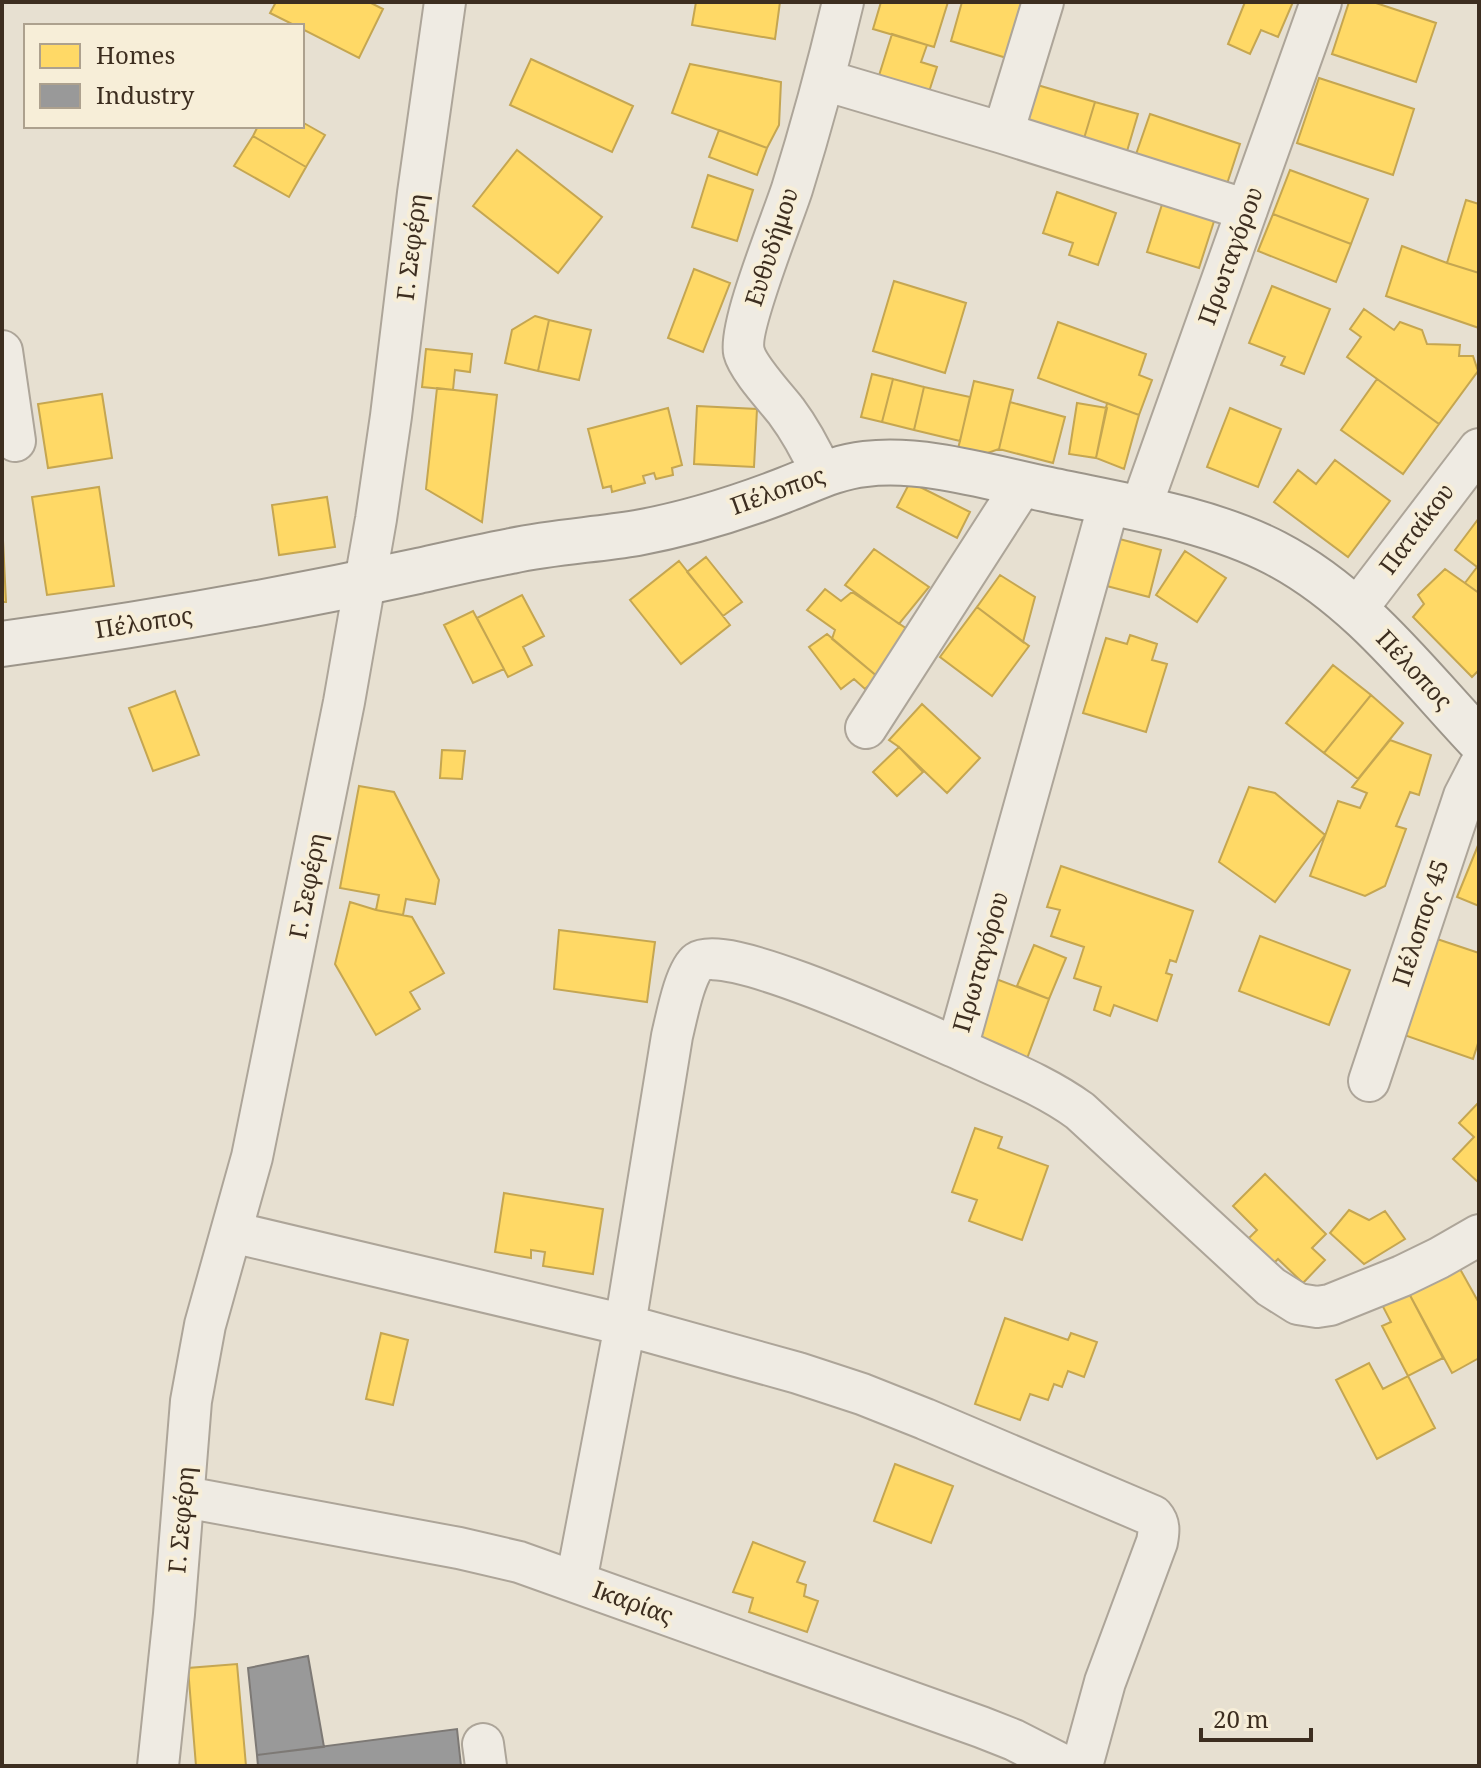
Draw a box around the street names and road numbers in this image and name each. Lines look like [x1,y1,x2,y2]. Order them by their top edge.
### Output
street label: Πρωταγόρου [1189,182,1270,329]
street label: Ευθυδήμου [736,183,805,310]
street label: Γ. Σεφέρη [388,192,433,302]
street label: Πέλοπος [726,457,829,522]
street label: Παταίκου [1371,476,1461,580]
street label: Πέλοπος [93,598,195,645]
street label: Πέλοπος [1370,622,1461,716]
street label: Γ. Σεφέρη [280,830,333,941]
street label: Πέλοπος 45 [1384,855,1456,990]
street label: Πρωταγόρου [944,888,1015,1036]
street label: Γ. Σεφέρη [159,1465,202,1575]
street label: Ικαρίας [589,1572,678,1631]

